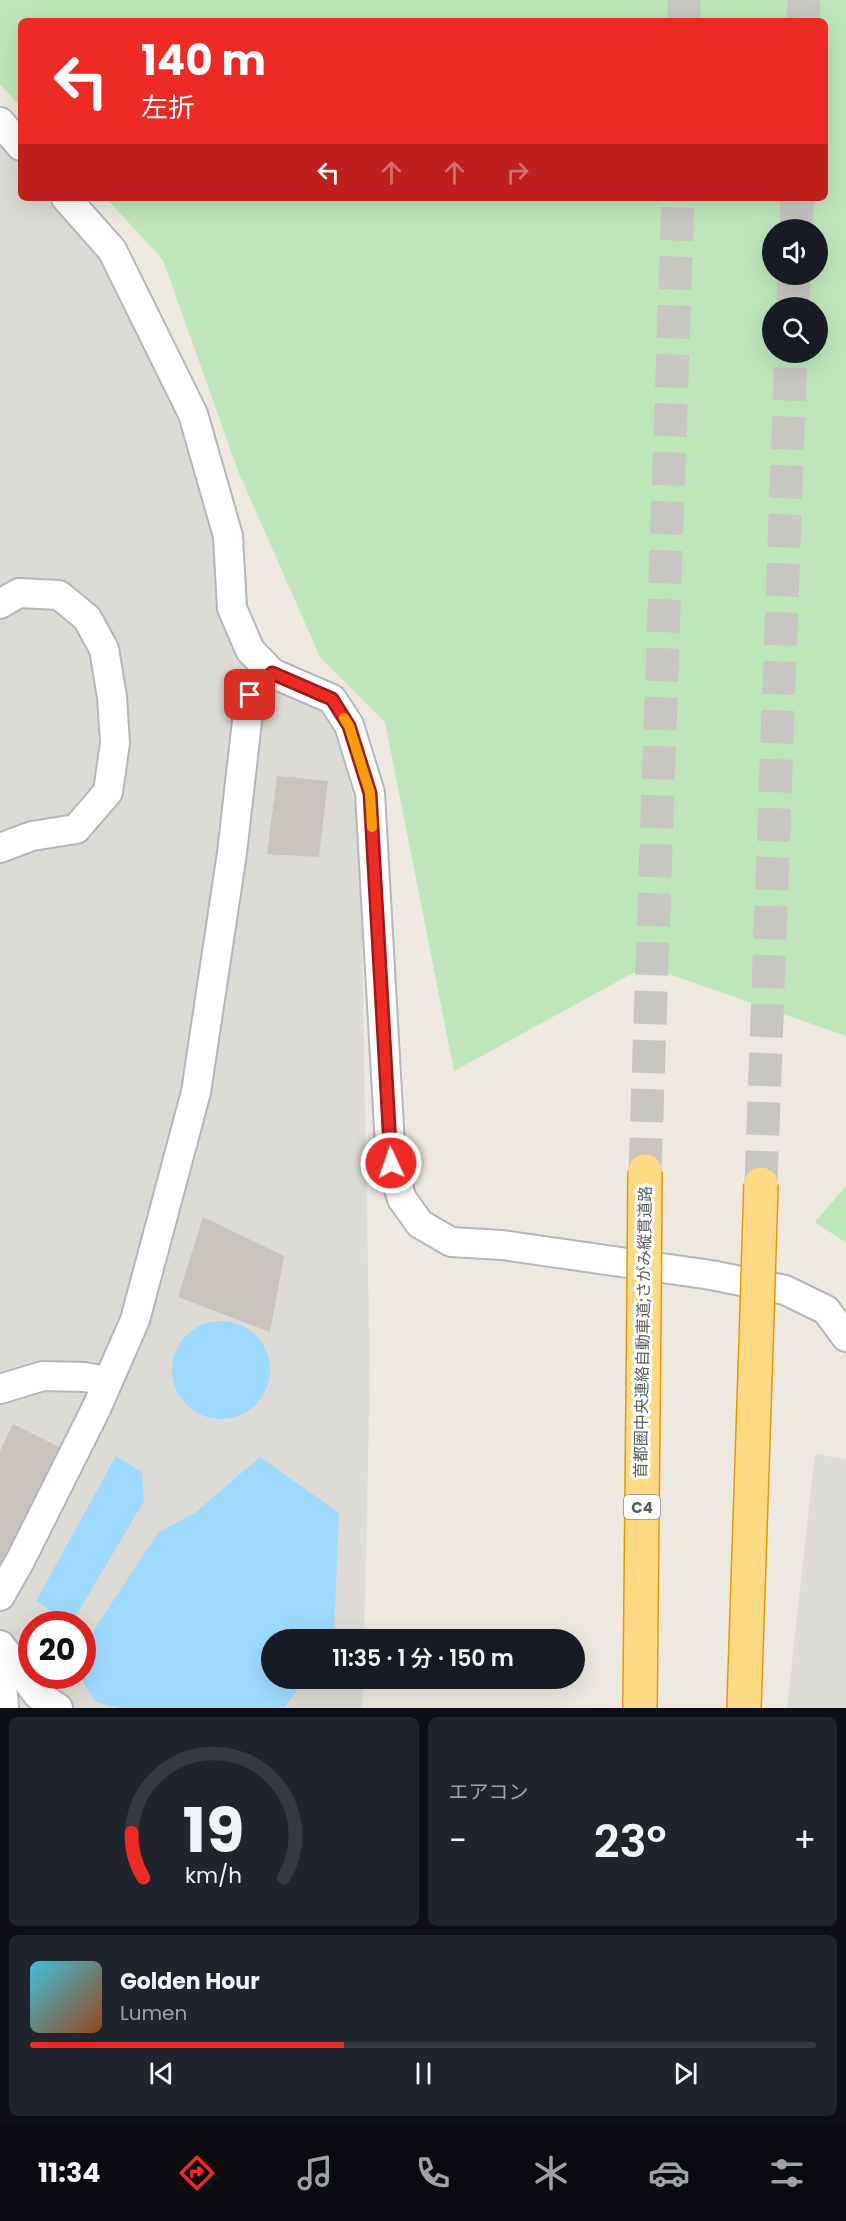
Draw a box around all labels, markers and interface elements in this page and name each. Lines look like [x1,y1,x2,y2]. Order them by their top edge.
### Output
text: 140 m [141,31,266,90]
icon: left [42,42,120,120]
text: 左折 [141,89,195,126]
icon: left [312,156,345,189]
icon: ahead [375,156,408,189]
icon: ahead [438,156,471,189]
icon: right [501,156,534,189]
map controls [762,219,828,363]
button: sound [762,219,828,285]
button: search [762,297,828,363]
pin [224,669,275,720]
icon: arrive [233,678,266,711]
position arrow [359,1131,423,1195]
street label: 首都圏中央連絡自動車道;さがみ縦貫道路 [629,1186,657,1478]
road number: C4 [624,1495,660,1519]
speed limit sign: 20 [18,1611,96,1689]
text: 11:35 · 1 分 · 150 m [332,1643,514,1674]
text: エアコン [449,1778,529,1806]
text: 19 [183,1786,245,1874]
text: 23° [594,1810,666,1873]
text: − [449,1817,467,1864]
text: + [793,1817,816,1864]
text: km/h [185,1861,242,1892]
text: Golden Hour [120,1966,260,1997]
text: Lumen [120,1999,187,2027]
icon: previous [145,2057,178,2090]
icon: pause [407,2057,440,2090]
icon: next [669,2057,702,2090]
icon: directions [176,2152,218,2194]
icon: music [294,2152,336,2194]
icon: phone [412,2152,454,2194]
icon: climate [530,2152,572,2194]
icon: car [648,2152,690,2194]
icon: filters [766,2152,808,2194]
text: 11:34 [38,2154,101,2191]

